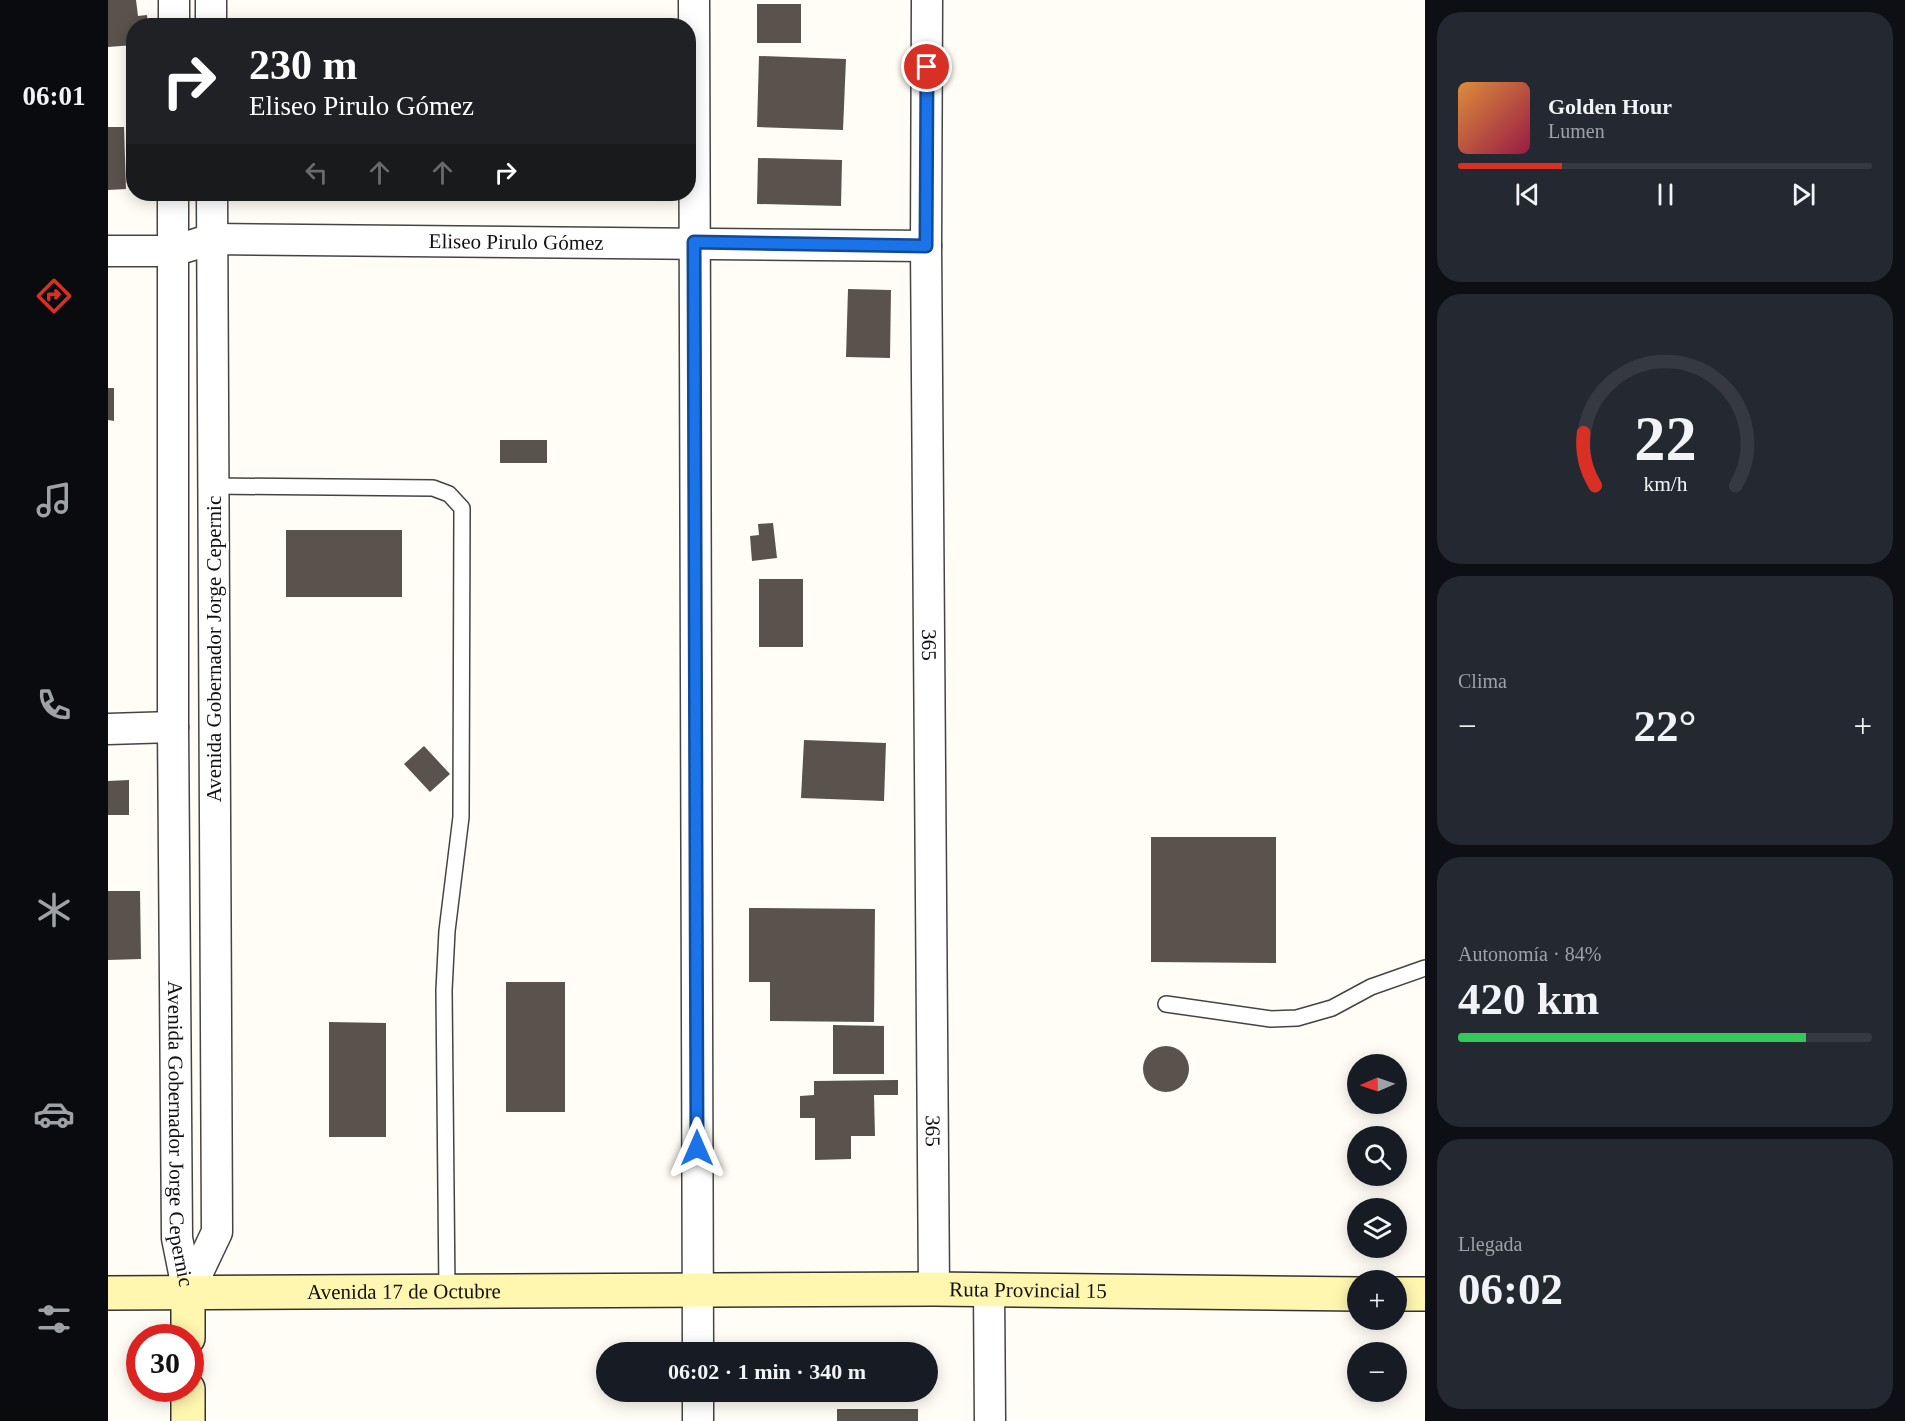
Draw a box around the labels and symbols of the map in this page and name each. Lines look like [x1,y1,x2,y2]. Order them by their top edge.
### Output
pin [901,41,952,92]
street label: Eliseo Pirulo Gómez [429,229,604,255]
street label: Avenida Gobernador Jorge Cepernic [202,496,226,802]
street label: 365 [917,629,941,661]
street label: Avenida Gobernador Jorge Cepernic [163,981,198,1289]
north arrow [1347,1054,1407,1114]
street label: 365 [921,1115,945,1147]
position arrow [665,1116,729,1180]
street label: Ruta Provincial 15 [949,1277,1107,1303]
street label: Avenida 17 de Octubre [307,1279,501,1304]
speed limit sign: 30 [126,1324,204,1402]

